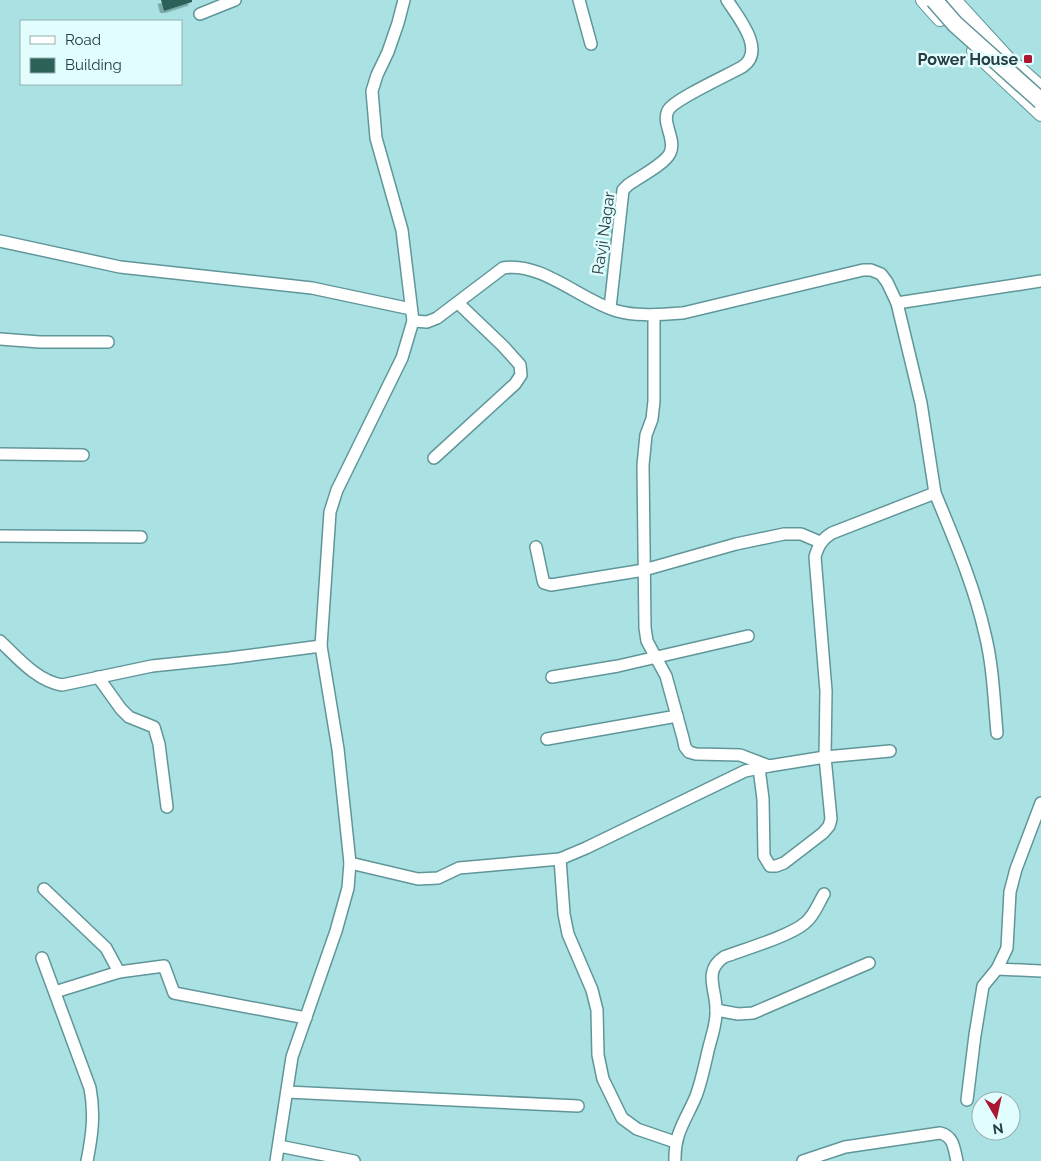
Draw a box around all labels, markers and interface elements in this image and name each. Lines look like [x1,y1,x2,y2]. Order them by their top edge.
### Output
legend [20,20,182,85]
text: Road [65,31,101,49]
place label: Power House [918,50,1018,69]
marker: Power House [1022,53,1034,65]
text: Building [65,56,122,74]
street label: Ravji Nagar [588,190,619,276]
north arrow [971,1091,1021,1141]
text: N [992,1120,1005,1138]

